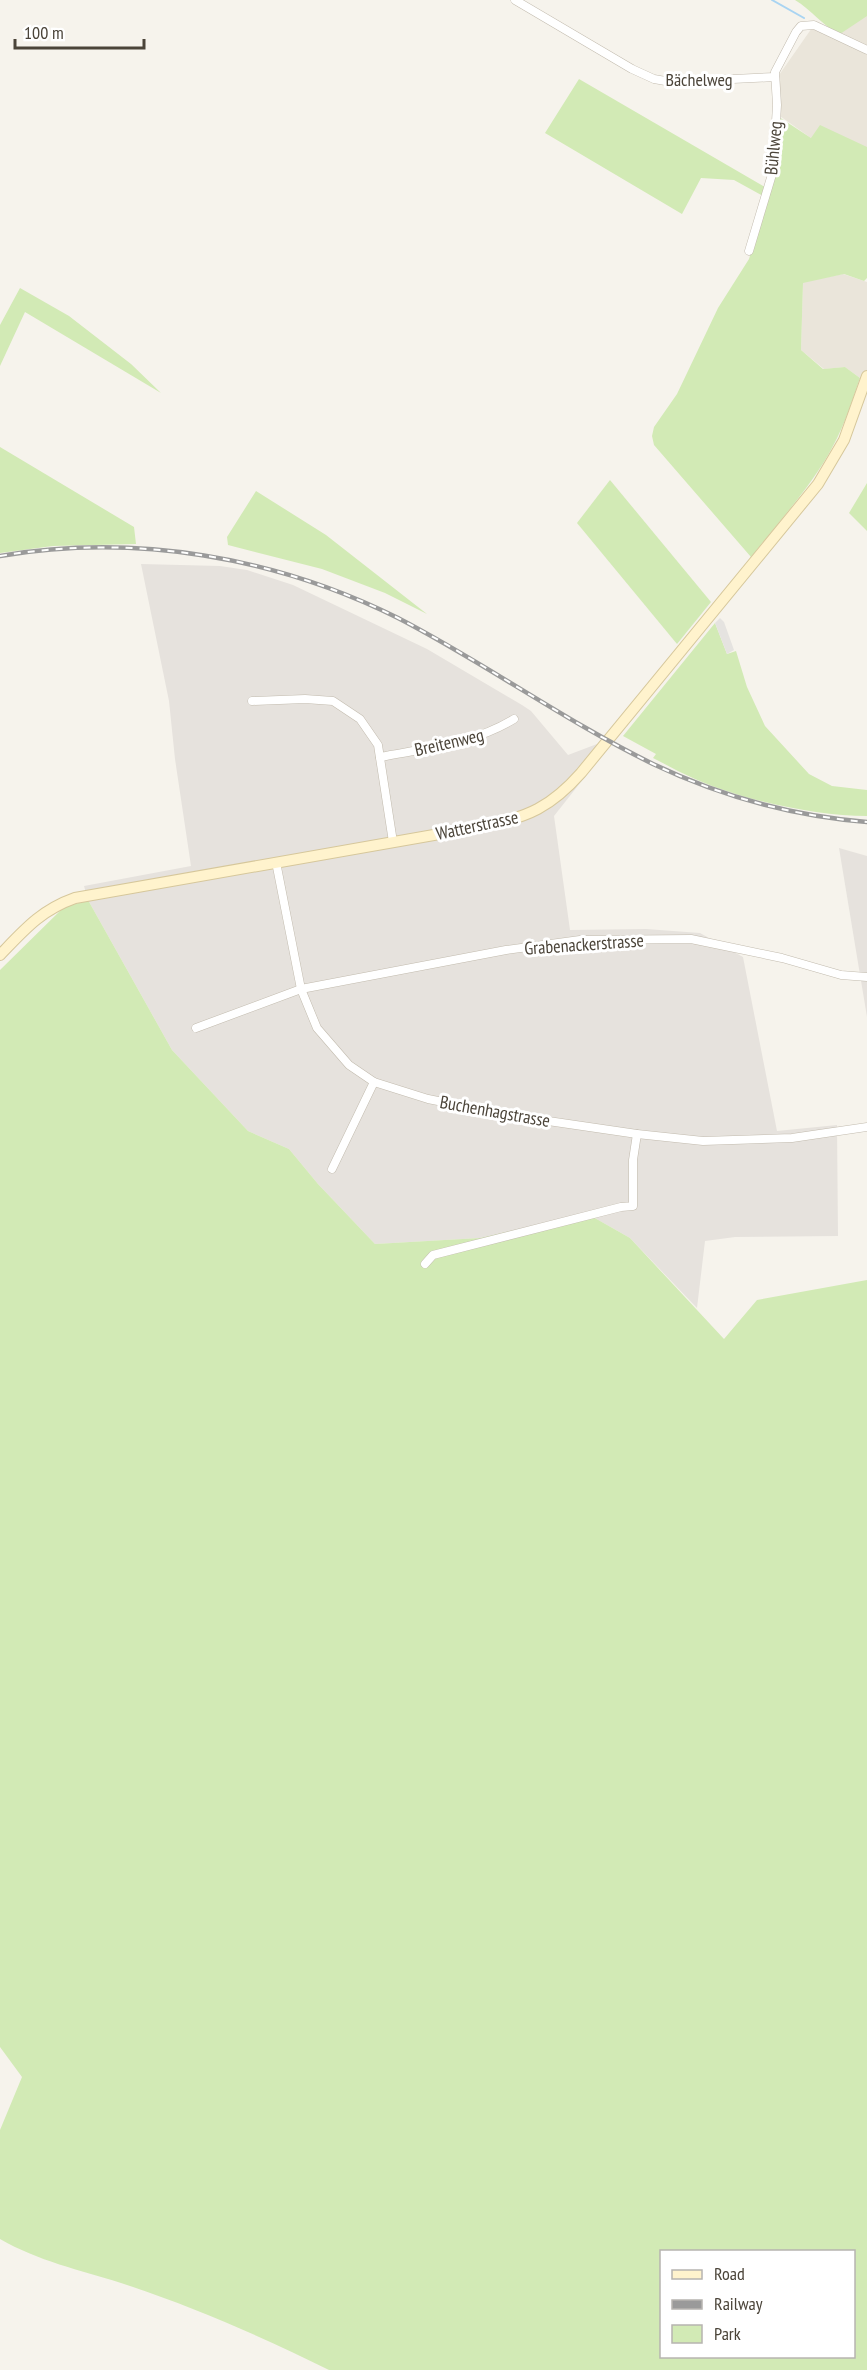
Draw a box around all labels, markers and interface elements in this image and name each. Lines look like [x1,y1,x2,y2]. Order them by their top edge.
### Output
scale bar [15,12,144,50]
text: 100 m [24,21,64,44]
street label: Bächelweg [665,68,733,91]
street label: Bühlweg [759,120,787,176]
street label: Breitenweg [412,723,486,761]
street label: Watterstrasse [434,805,520,845]
street label: Grabenackerstrasse [523,928,645,960]
street label: Buchenhagstrasse [438,1090,552,1132]
legend [660,2250,855,2358]
text: Road [714,2262,745,2285]
text: Railway [714,2292,763,2315]
text: Park [714,2322,741,2345]

